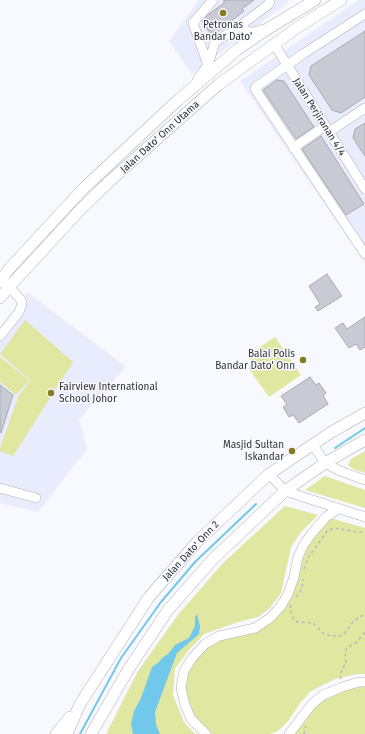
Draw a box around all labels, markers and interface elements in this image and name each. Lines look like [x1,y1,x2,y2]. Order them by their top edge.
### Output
marker: Petronas Bandar Dato' [218,8,228,18]
place label: Petronas Bandar Dato' [194,19,252,42]
street label: Jalan Perjiranan 4/4 [290,76,348,158]
street label: Jalan Dato' Onn Utama [118,98,202,176]
place label: Balai Polis Bandar Dato' Onn [215,348,295,372]
marker: Balai Polis Bandar Dato' Onn [298,355,308,365]
place label: Fairview International School Johor [59,381,158,404]
marker: Fairview International School Johor [46,388,56,398]
place label: Masjid Sultan Iskandar [223,439,284,462]
marker: Masjid Sultan Iskandar [287,446,297,456]
street label: Jalan Dato' Onn 2 [160,519,222,583]

